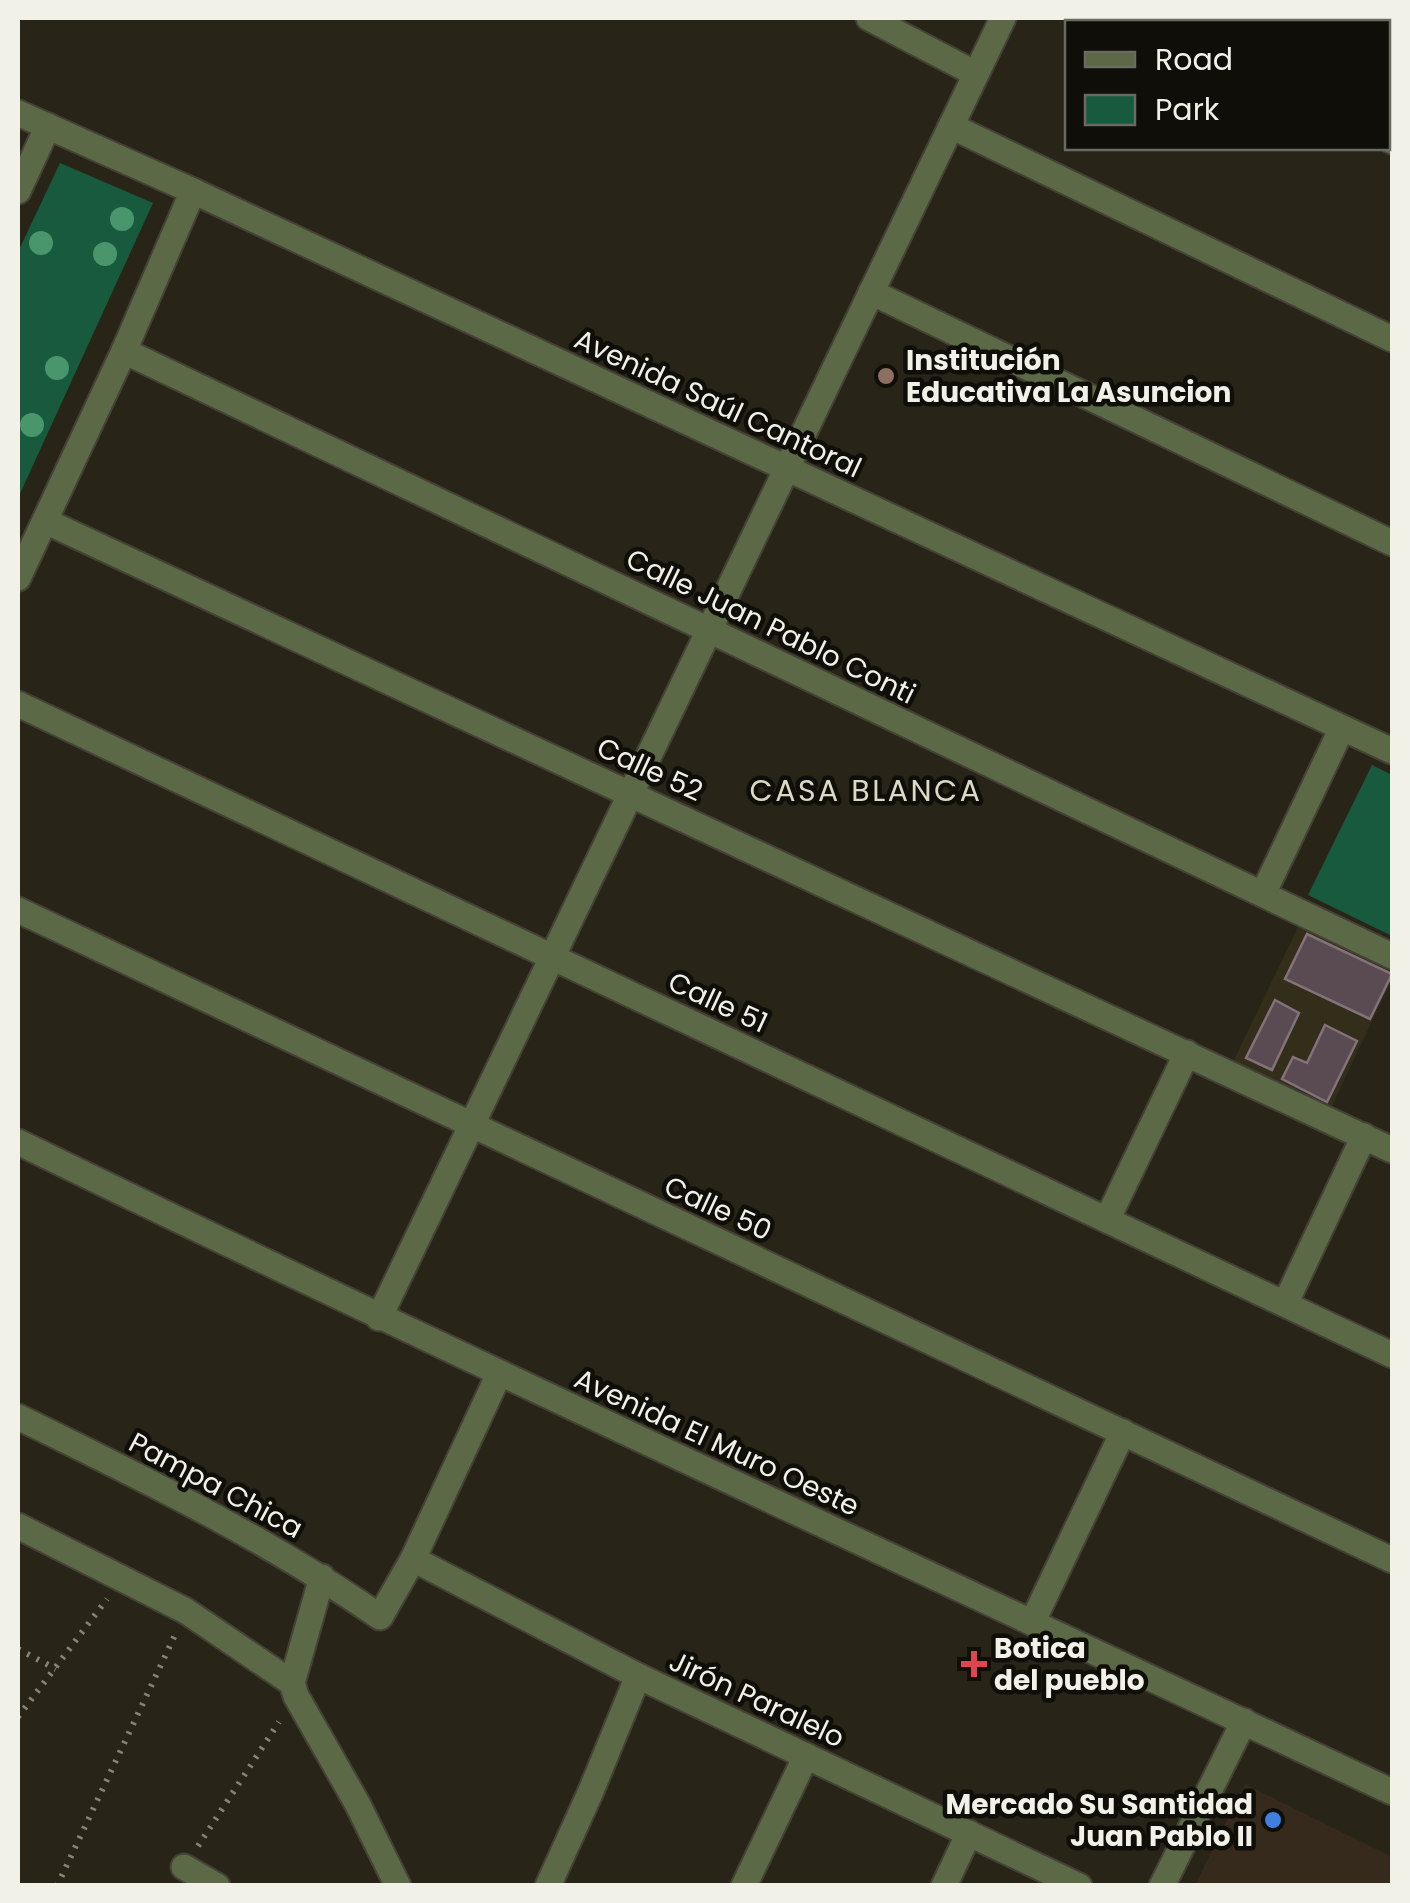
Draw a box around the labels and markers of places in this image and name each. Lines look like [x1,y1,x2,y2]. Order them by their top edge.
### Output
place label: Institución Educativa La Asuncion [906,341,1231,412]
marker: Institución Educativa La Asuncion [875,365,897,387]
place label: Botica del pueblo [994,1629,1145,1700]
marker: Botica del pueblo [963,1653,985,1675]
place label: Mercado Su Santidad Juan Pablo II [946,1785,1253,1856]
marker: Mercado Su Santidad Juan Pablo II [1262,1809,1284,1831]

